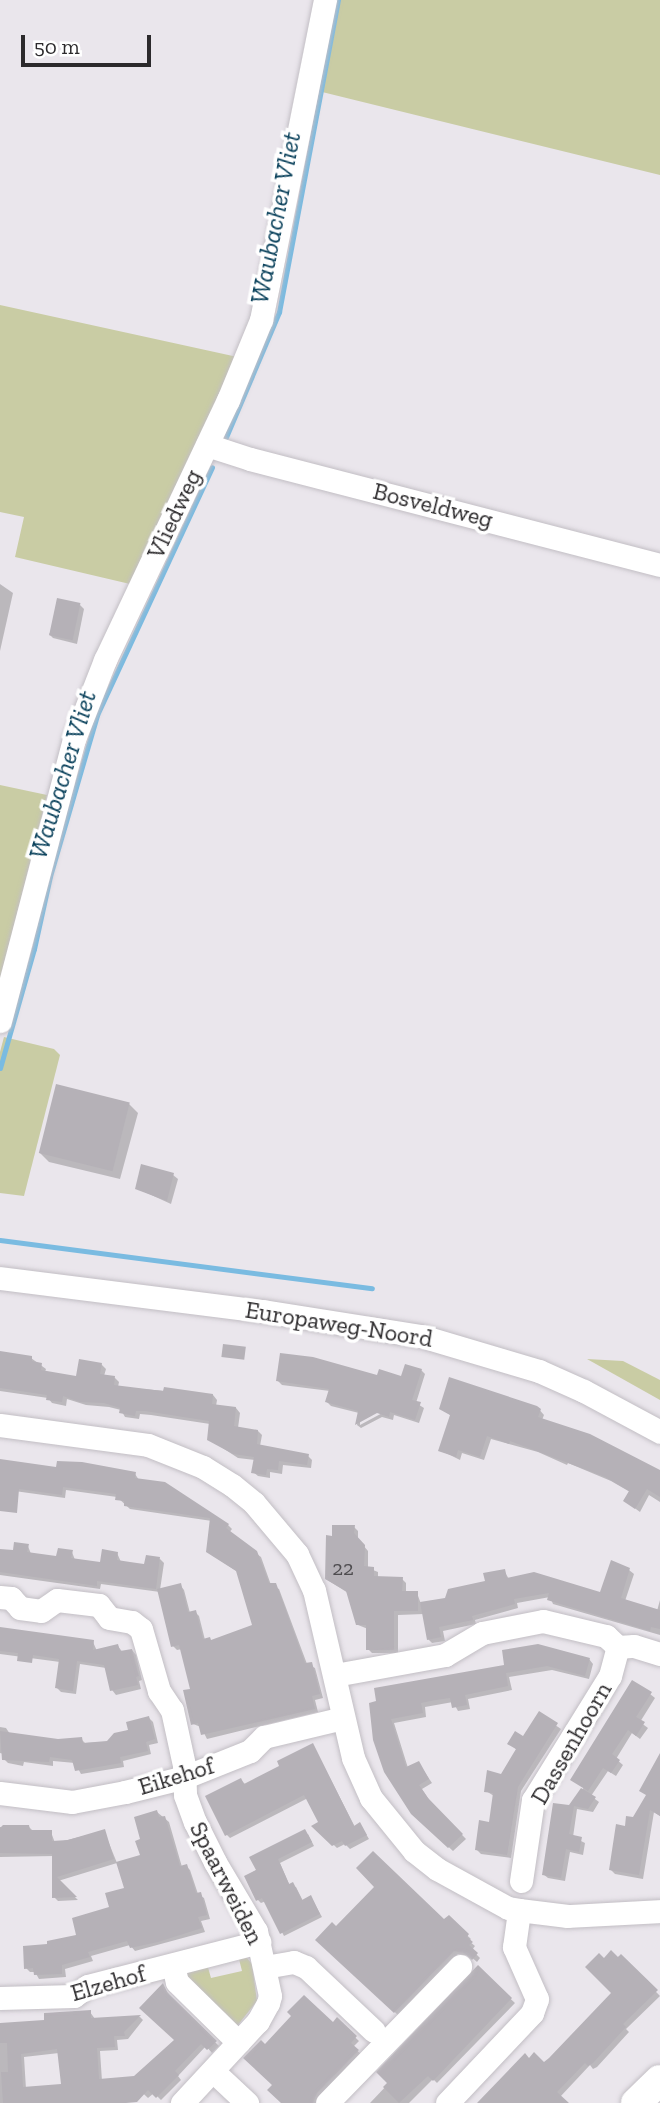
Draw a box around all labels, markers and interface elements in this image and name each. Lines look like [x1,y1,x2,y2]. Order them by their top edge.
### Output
scale bar [24,21,154,65]
text: 50 m [34,34,80,59]
water label: Waubacher Vliet [244,129,308,307]
street label: Vliedweg [141,465,207,563]
street label: Bosveldweg [370,476,496,534]
water label: Waubacher Vliet [22,686,104,864]
street label: Europaweg-Noord [243,1295,435,1353]
house number: 22 [332,1555,354,1581]
street label: Dassenhoorn [524,1677,618,1809]
street label: Eikehof [135,1751,217,1801]
street label: Spaarweiden [184,1817,270,1949]
street label: Elzehof [67,1959,149,2007]

